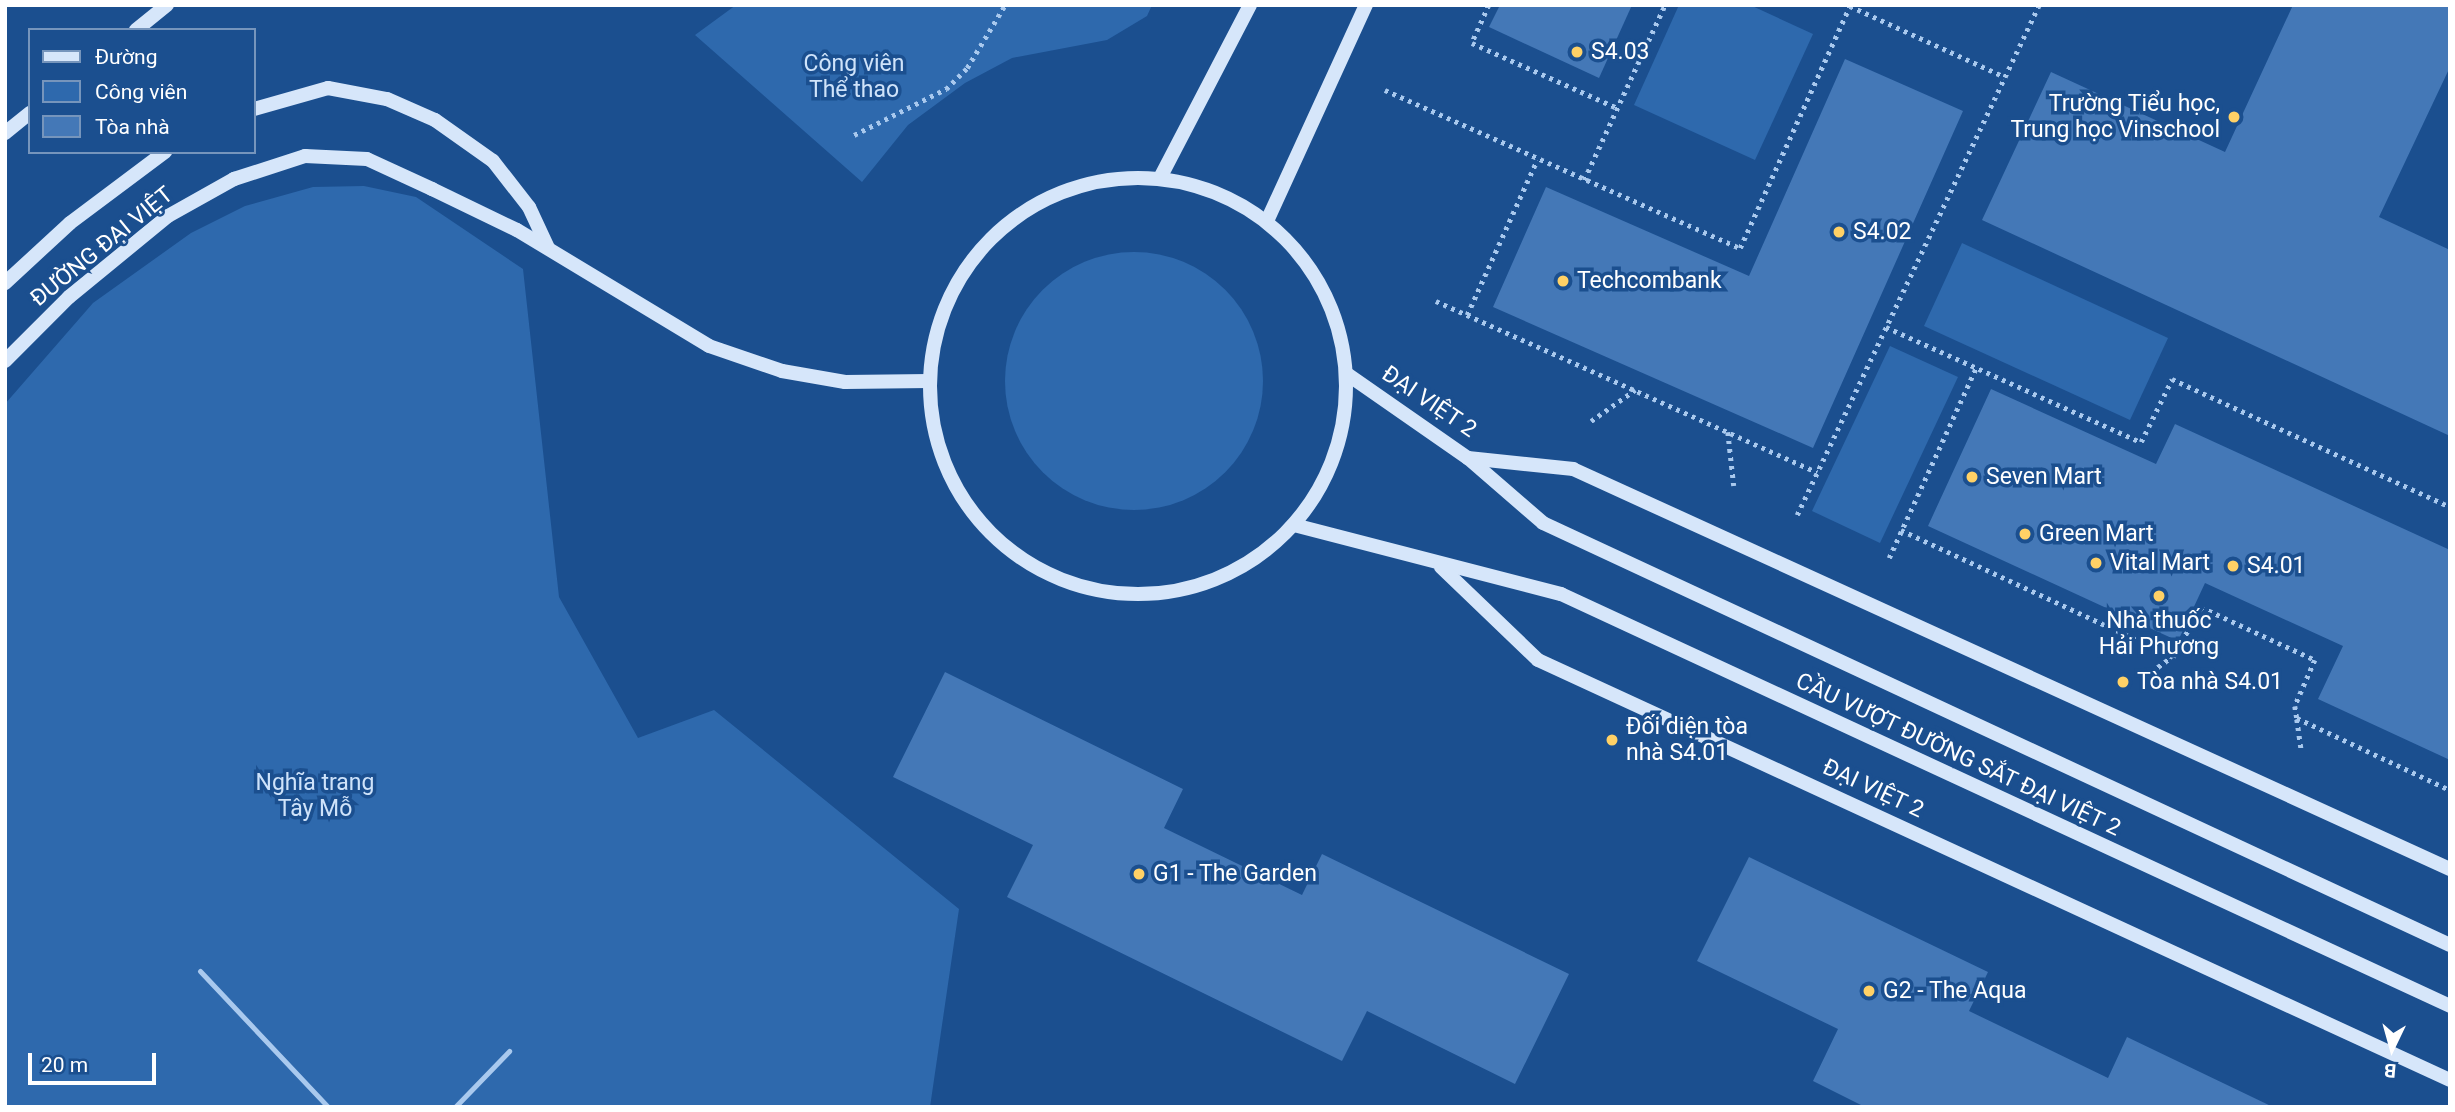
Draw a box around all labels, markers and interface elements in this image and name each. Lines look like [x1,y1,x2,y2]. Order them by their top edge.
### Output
legend [28,28,256,154]
place label: S4.03 [1591,38,1649,66]
marker: S4.03 [1569,44,1585,60]
text: Đường [95,45,157,69]
park label: Công viên Thể thao [803,50,905,104]
text: Công viên [95,80,187,104]
place label: Trường Tiểu học, Trung học Vinschool [2010,90,2220,144]
marker: Trường Tiểu học, Trung học Vinschool [2226,109,2242,125]
text: Tòa nhà [95,115,170,139]
street label: ĐƯỜNG ĐẠI VIỆT [25,181,179,313]
place label: S4.02 [1853,218,1911,246]
marker: S4.02 [1831,224,1847,240]
place label: Techcombank [1577,267,1722,295]
marker: Techcombank [1555,273,1571,289]
street label: ĐẠI VIỆT 2 [1376,360,1482,444]
place label: Seven Mart [1986,463,2102,491]
marker: Seven Mart [1964,469,1980,485]
place label: Green Mart [2039,520,2154,548]
marker: Green Mart [2017,526,2033,542]
place label: Vital Mart [2110,549,2210,577]
place label: S4.01 [2247,552,2305,580]
marker: Vital Mart [2088,555,2104,571]
marker: S4.01 [2225,558,2241,574]
marker: Nhà thuốc Hải Phương [2151,588,2167,604]
place label: Nhà thuốc Hải Phương [2099,607,2219,661]
street label: CẦU VƯỢT ĐƯỜNG SẮT ĐẠI VIỆT 2 [1791,667,2125,843]
place label: Tòa nhà S4.01 [2137,668,2283,696]
marker: Tòa nhà S4.01 [2115,674,2131,690]
place label: Đối diện tòa nhà S4.01 [1626,713,1748,767]
marker: Đối diện tòa nhà S4.01 [1604,732,1620,748]
street label: ĐẠI VIỆT 2 [1818,754,1928,824]
park label: Nghĩa trang Tây Mỗ [256,769,374,823]
place label: G1 - The Garden [1153,860,1317,888]
marker: G1 - The Garden [1131,866,1147,882]
place label: G2 - The Aqua [1883,977,2027,1005]
marker: G2 - The Aqua [1861,983,1877,999]
north arrow [2357,1014,2427,1084]
scale bar [32,1038,159,1082]
text: 20 m [41,1053,88,1077]
text: B [2383,1058,2397,1082]

